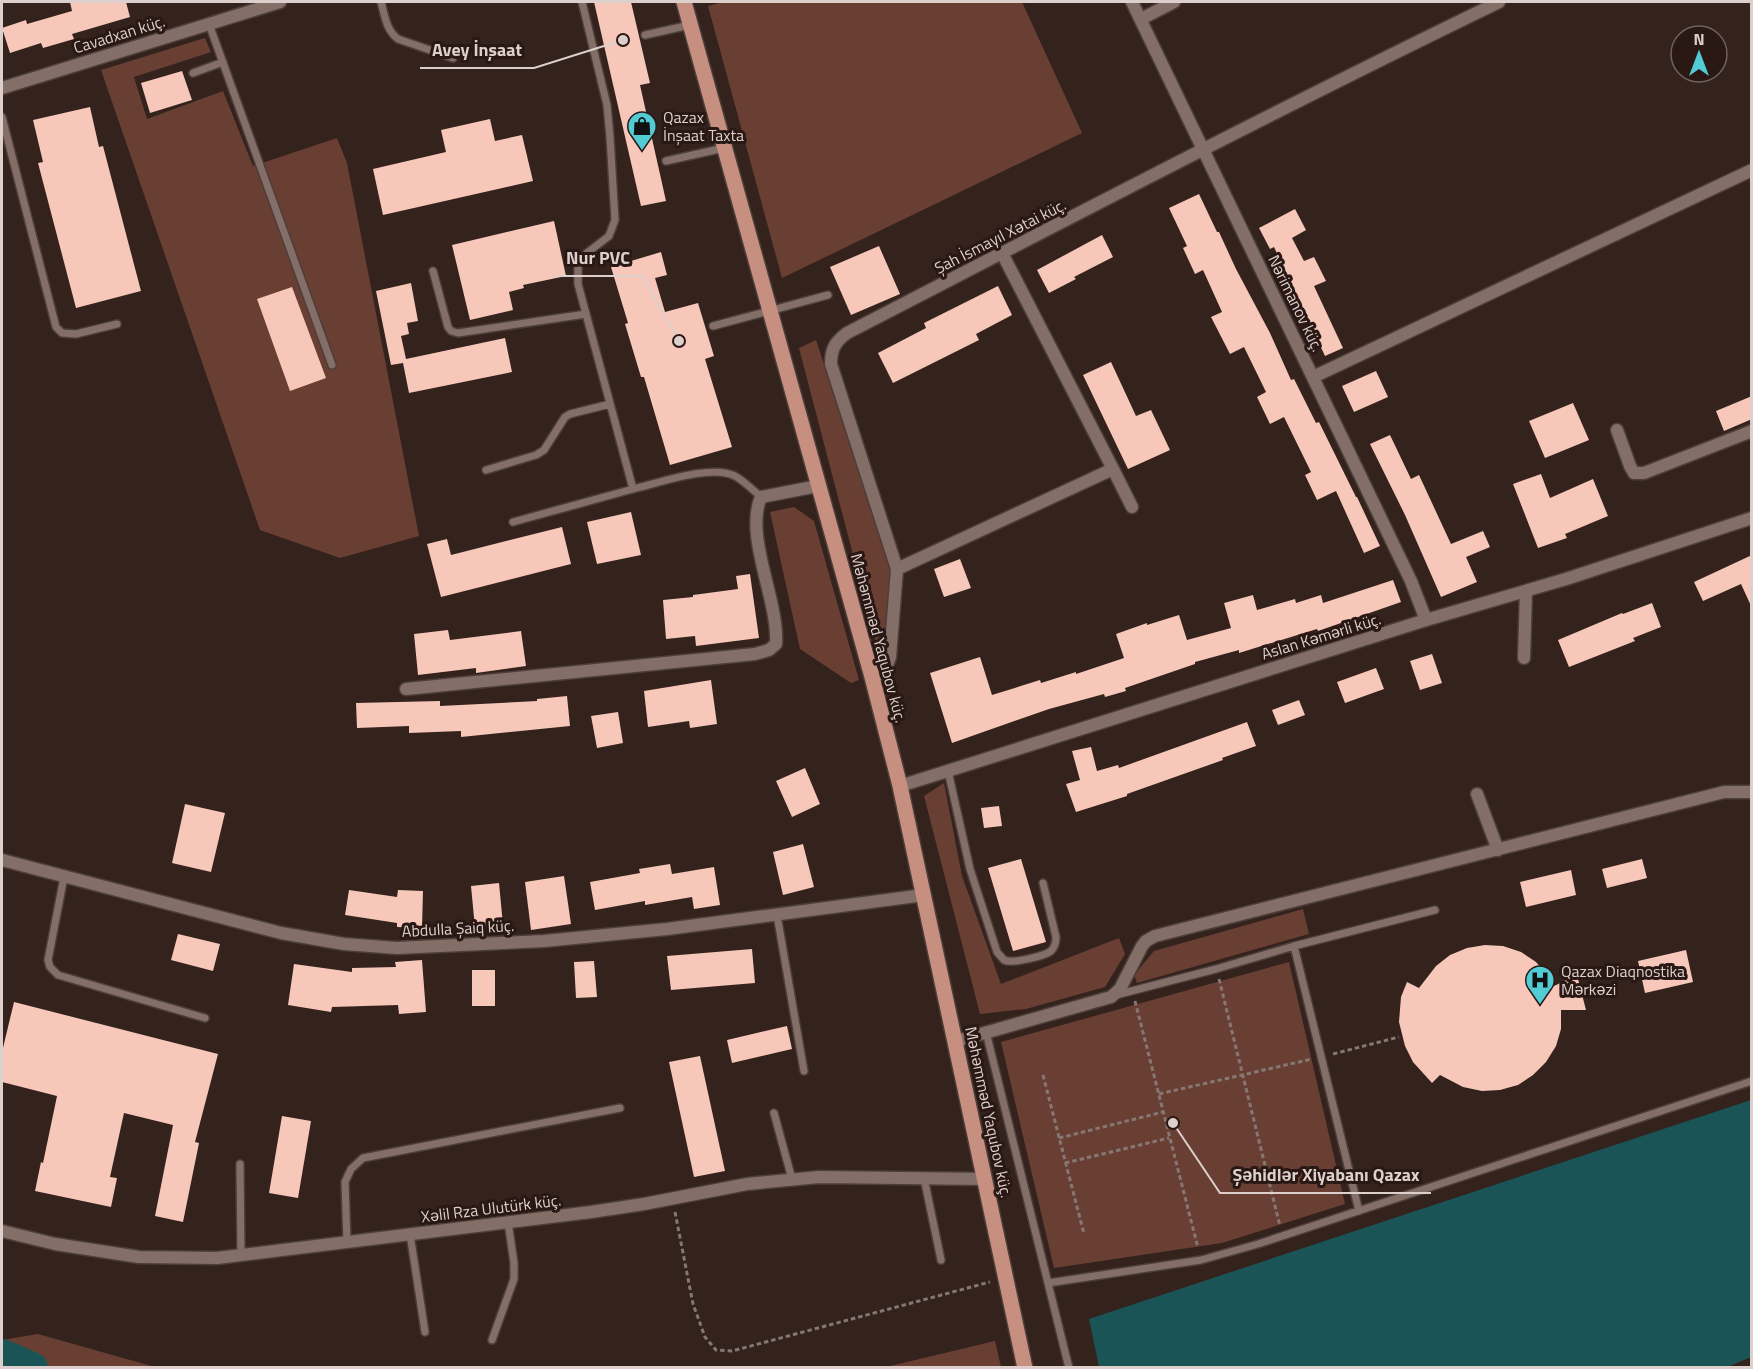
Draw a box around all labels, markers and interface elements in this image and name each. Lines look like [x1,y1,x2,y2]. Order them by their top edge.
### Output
street label: Cavadxan küç. [70,9,168,59]
north arrow [1669,24,1729,84]
text: N [1693,27,1705,51]
callout: Avey İnşaat [420,32,534,68]
text: Avey İnşaat [432,36,522,63]
place label: Qazax İnşaat Taxta [663,105,744,147]
shop icon: Qazax İnşaat Taxta [626,110,658,152]
street label: Şah İsmayıl Xətai küç. [930,192,1070,280]
callout: Nur PVC [554,240,642,276]
text: Nur PVC [566,244,630,271]
street label: Nərimanov küç. [1262,251,1330,355]
street label: Məhəmməd Yaqubov küç. [845,551,913,725]
street label: Aslan Kəmərli küç. [1258,606,1384,666]
street label: Abdulla Şaiq küç. [401,913,515,943]
place label: Qazax Diaqnostika Mərkəzi [1561,959,1685,1001]
hospital icon: Qazax Diaqnostika Mərkəzi [1524,964,1556,1006]
street label: Məhəmməd Yaqubov küç. [959,1024,1019,1200]
callout: Şəhidlər Xiyabanı Qazax [1220,1157,1431,1193]
text: Şəhidlər Xiyabanı Qazax [1232,1161,1420,1188]
street label: Xəlil Rza Ulutürk küç. [420,1188,562,1228]

